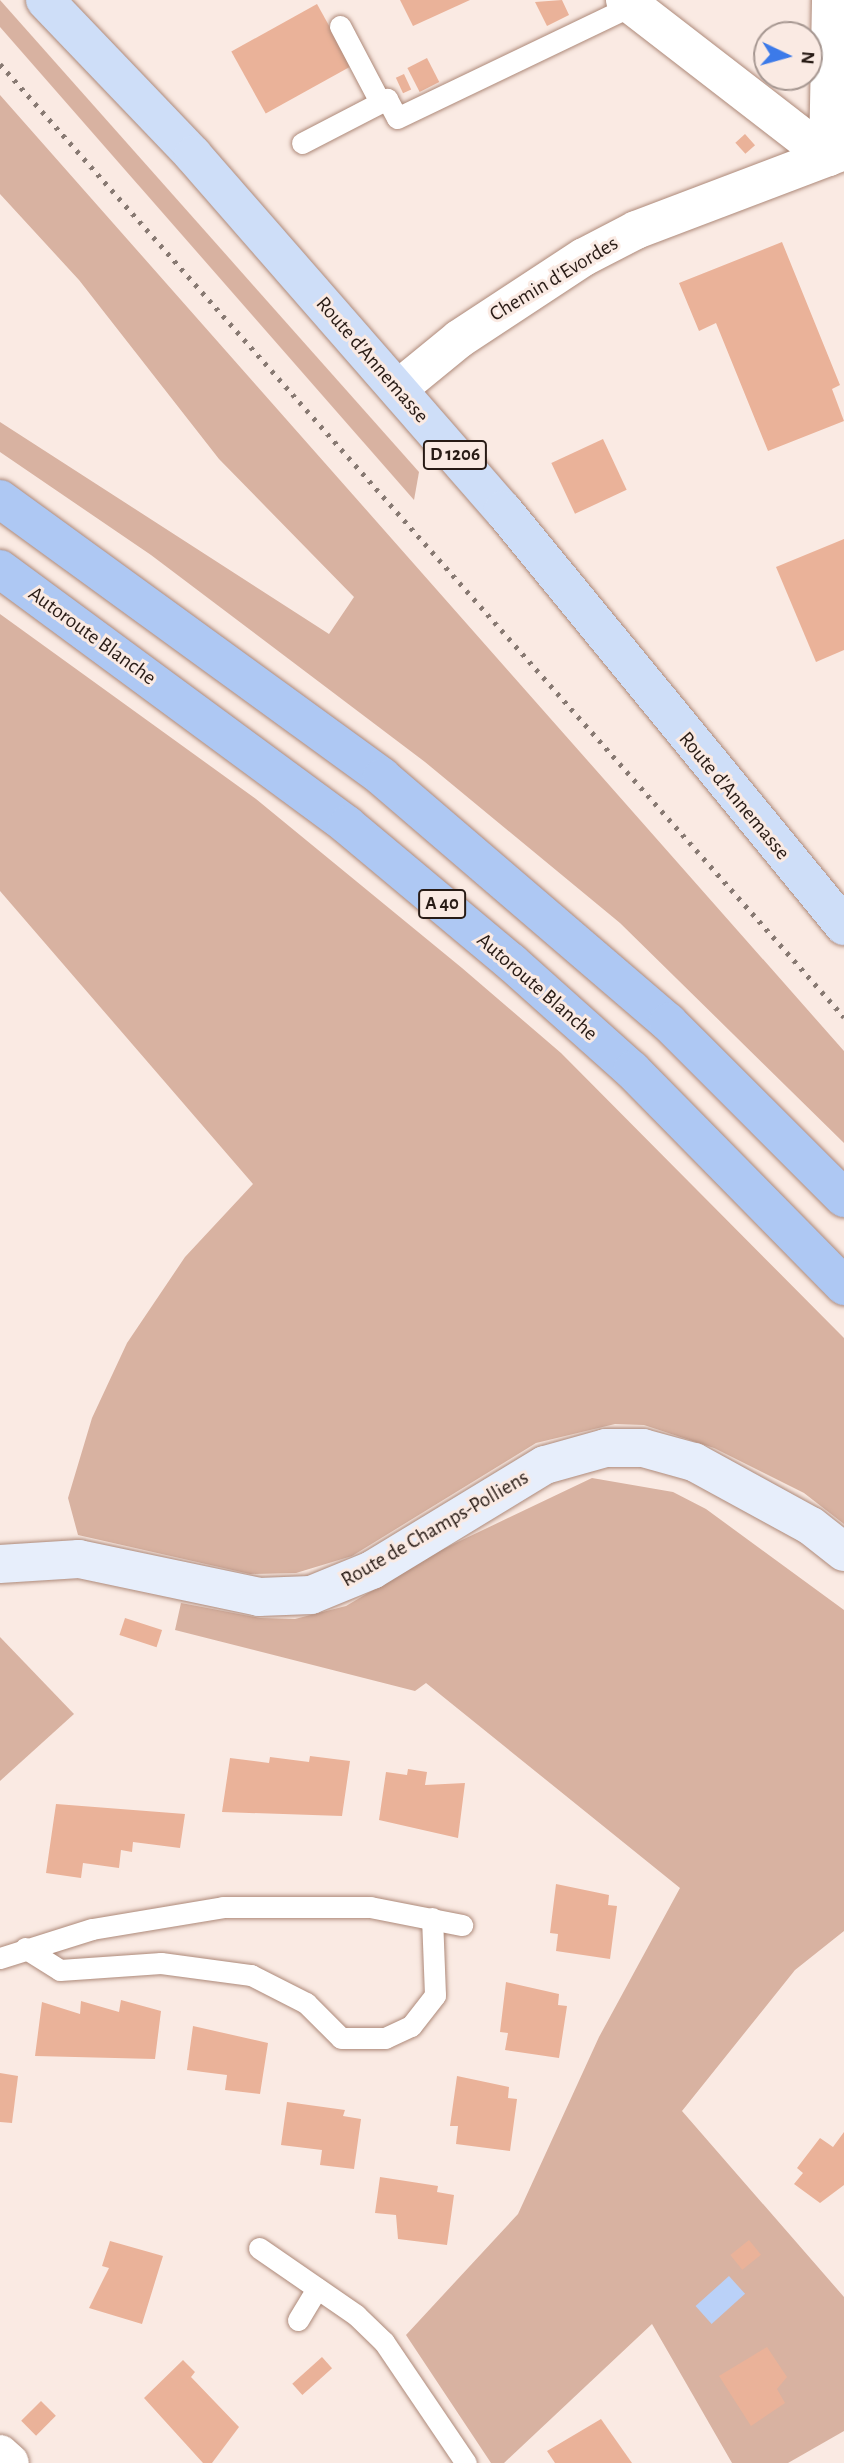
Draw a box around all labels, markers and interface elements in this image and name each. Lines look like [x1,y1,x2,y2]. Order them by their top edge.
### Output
north arrow [753,21,823,91]
text: N [797,50,817,65]
street label: Chemin d'Evordes [485,231,623,327]
street label: Route d'Annemasse [310,292,434,428]
road number: D 1206 [422,440,488,470]
street label: Autoroute Blanche [23,581,161,691]
street label: Route d'Annemasse [673,727,795,865]
road number: A 40 [418,888,466,920]
street label: Autoroute Blanche [471,928,603,1046]
street label: Route de Champs-Polliens [337,1465,533,1593]

